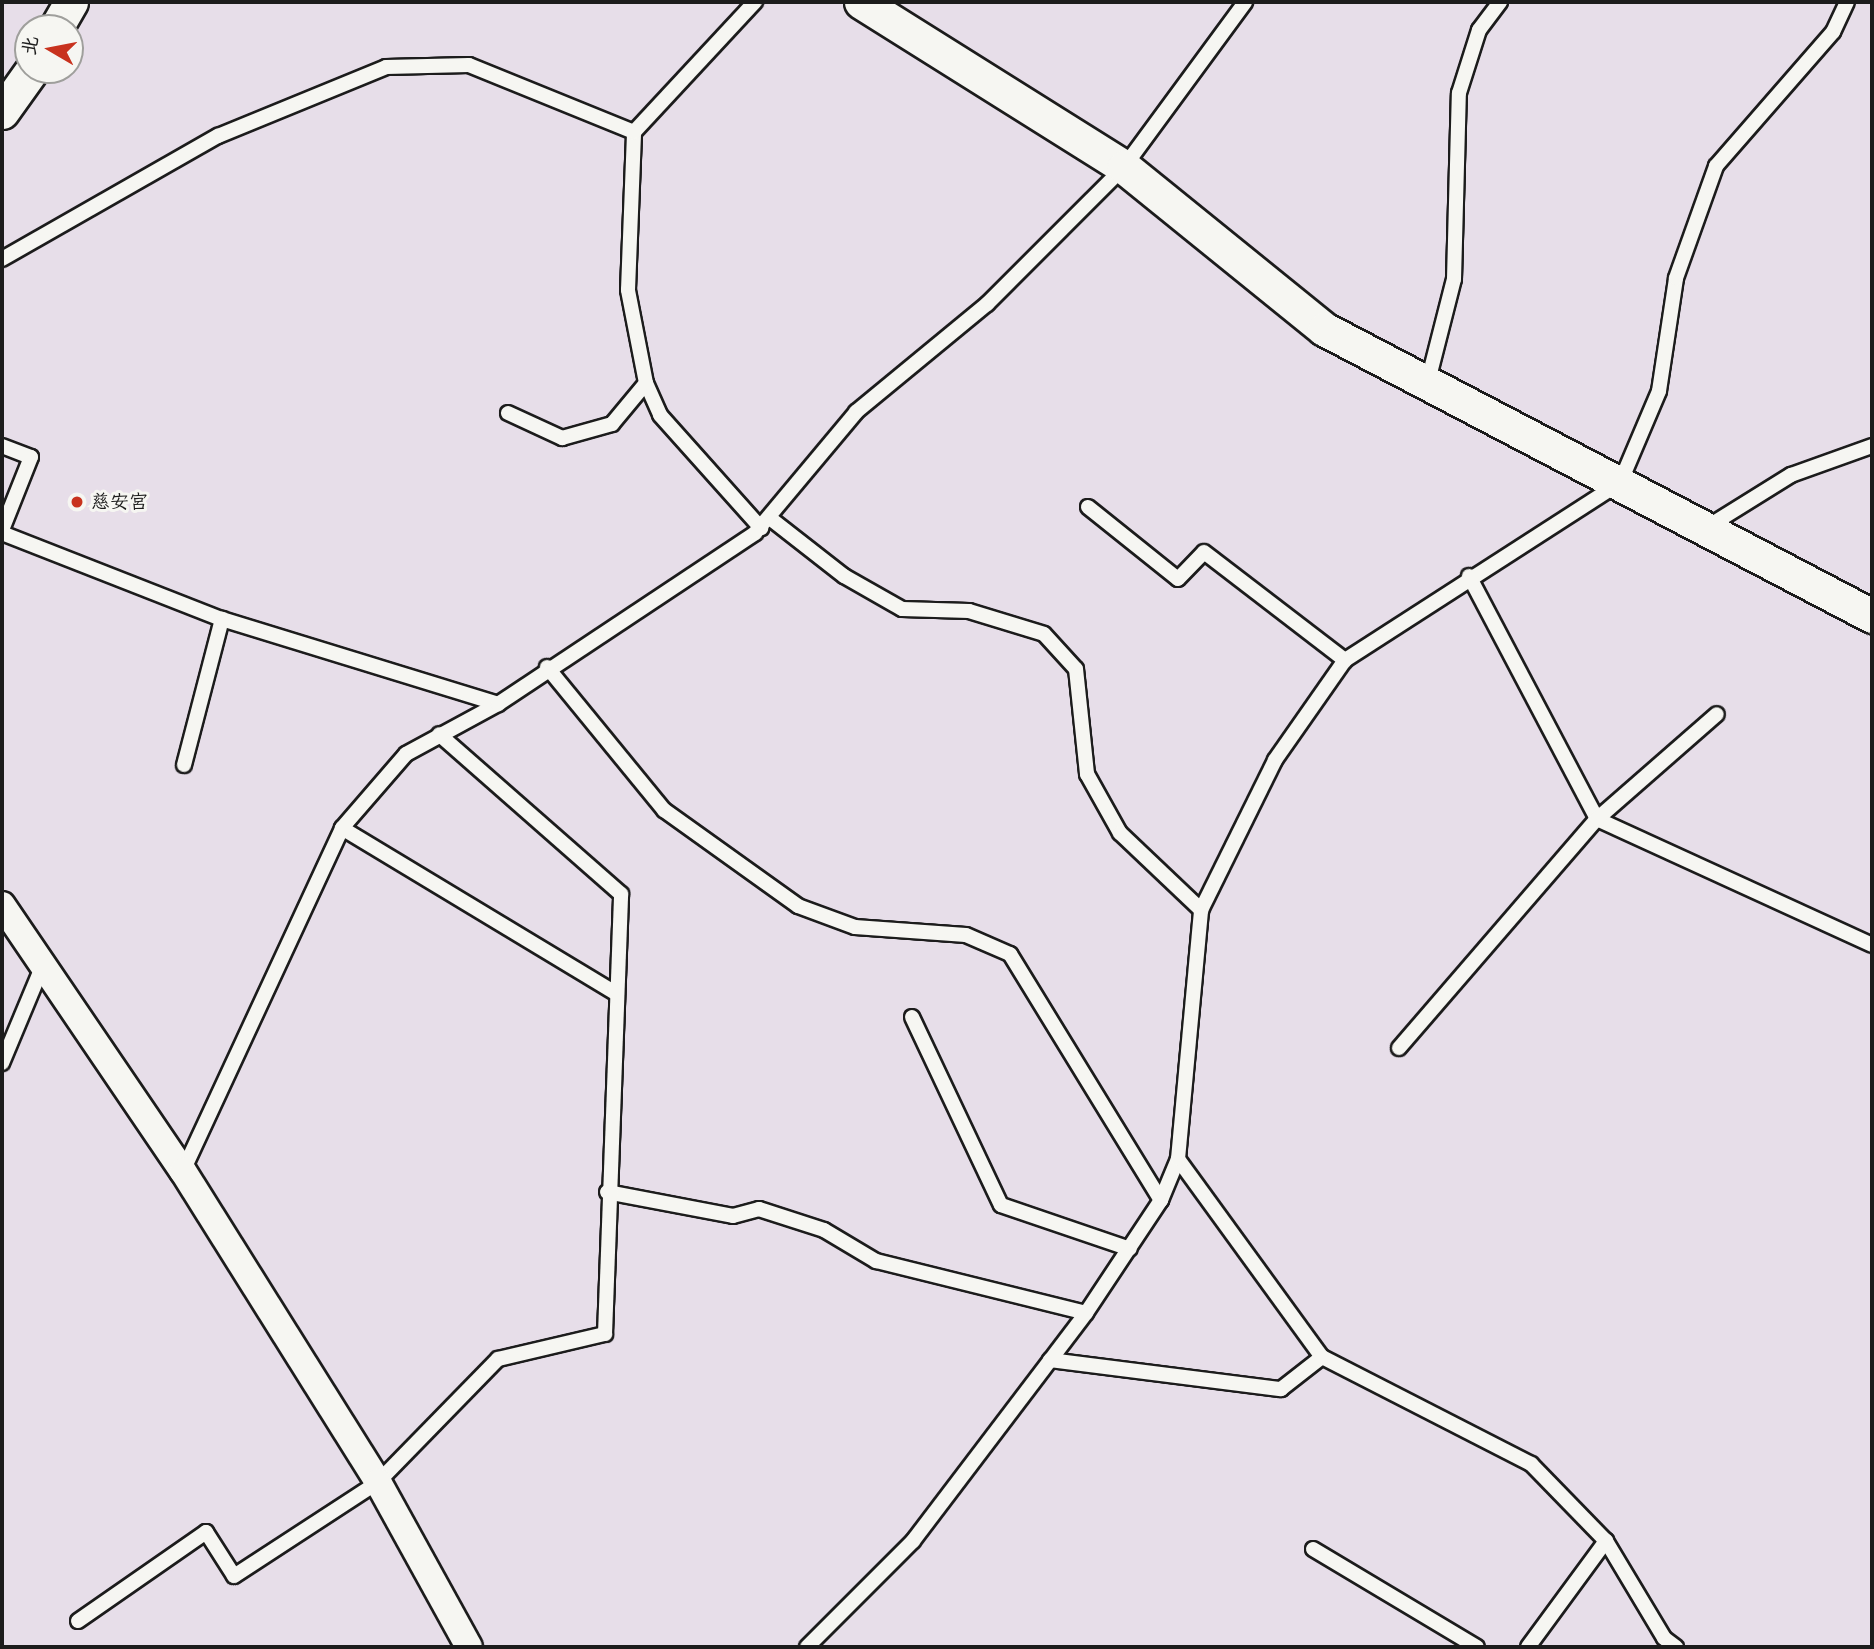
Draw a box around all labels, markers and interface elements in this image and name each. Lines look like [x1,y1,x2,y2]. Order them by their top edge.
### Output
north arrow [14,14,84,84]
text: 北 [16,34,44,57]
place label: 慈安宮 [91,491,148,513]
marker: 慈安宮 [69,494,85,510]

